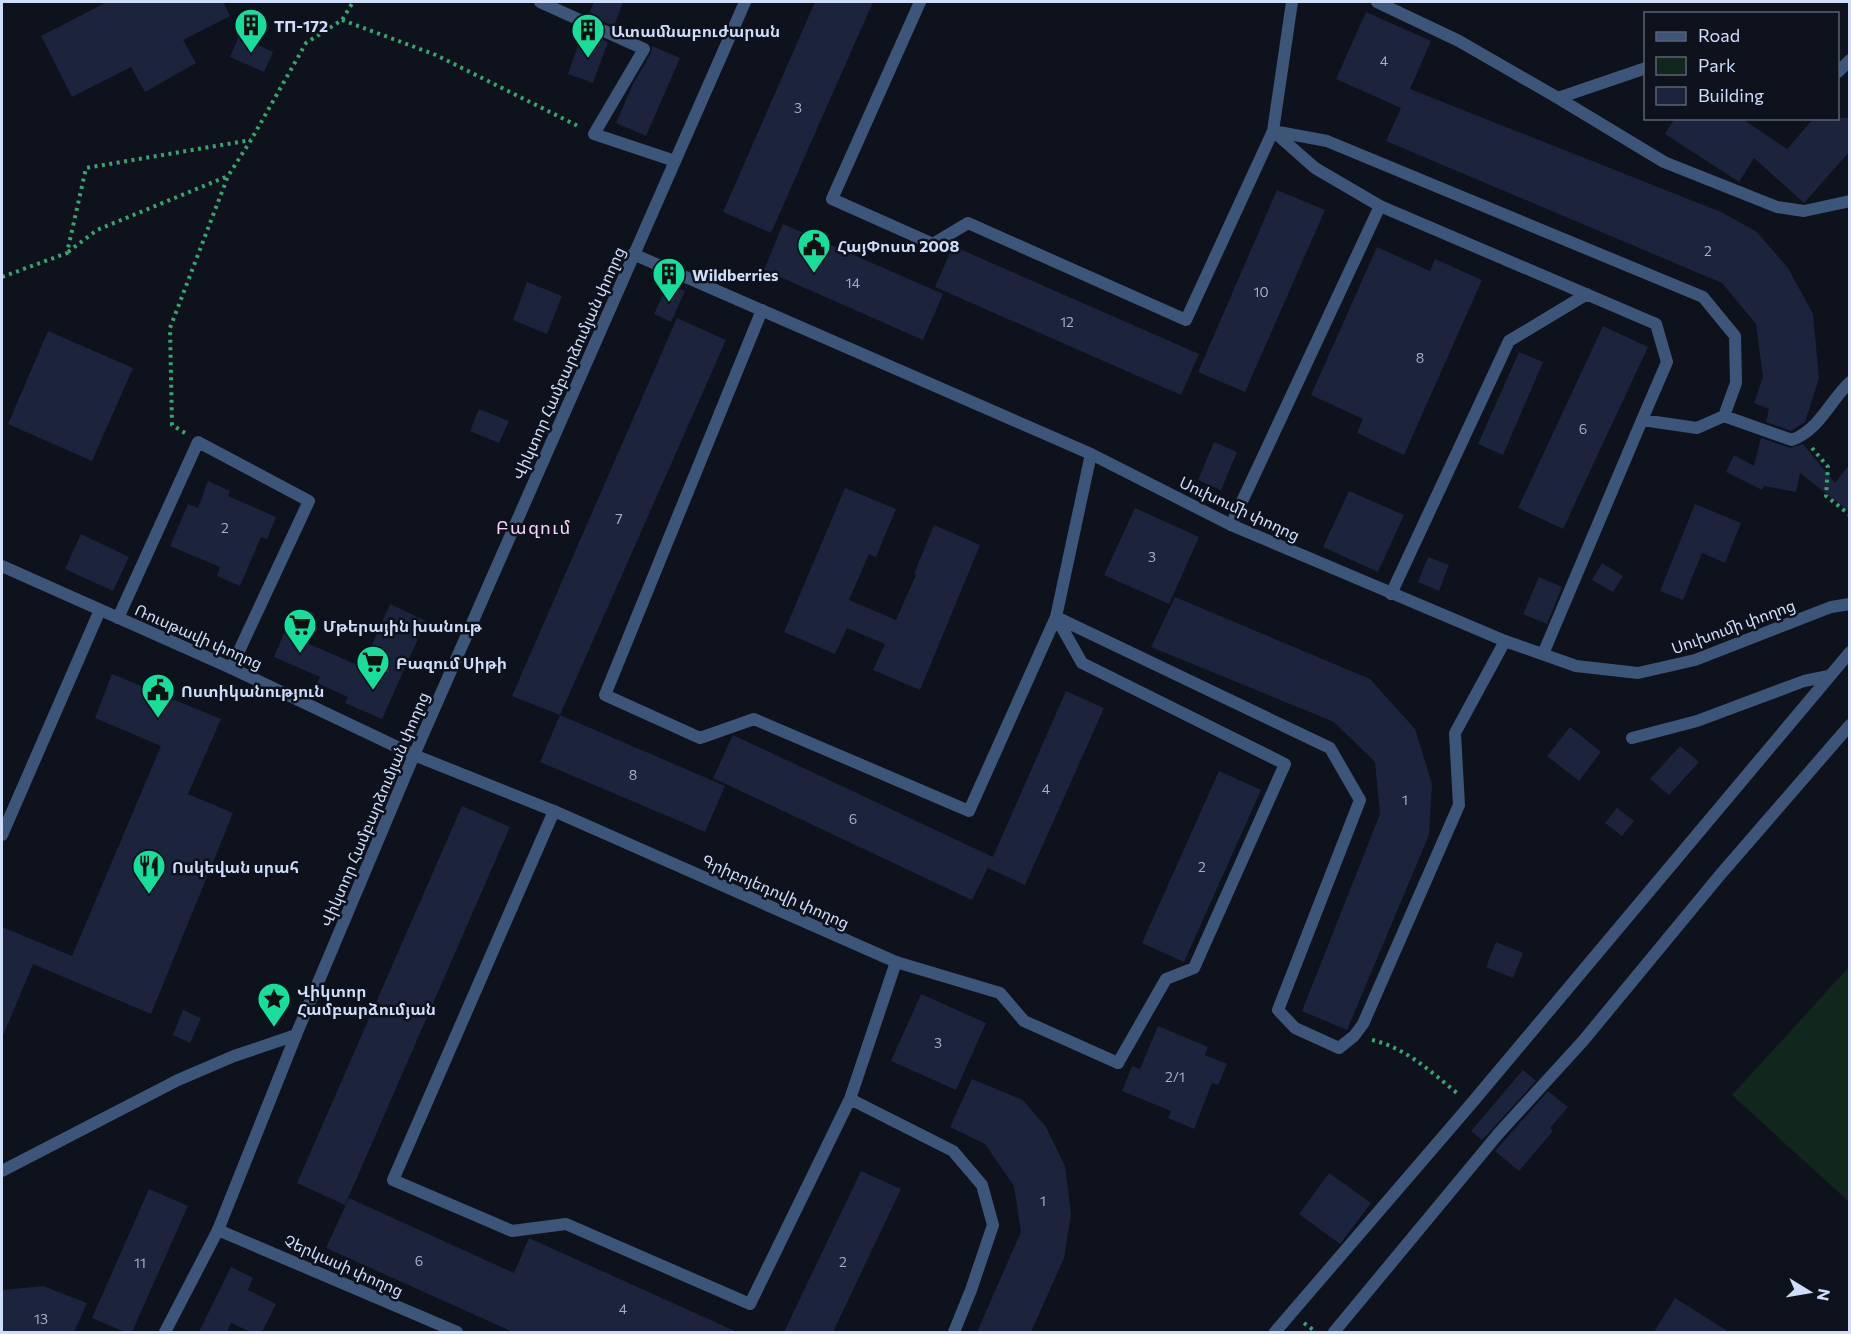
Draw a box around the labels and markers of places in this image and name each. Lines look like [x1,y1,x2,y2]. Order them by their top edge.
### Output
building icon: ТП-172 [233,7,269,54]
building icon: Ատամնաբուժարան [570,12,606,59]
place label: ТП-172 [274,16,328,35]
place label: Ատամնաբուժարան [611,21,780,41]
public building icon: ՀայՓոստ 2008 [796,227,832,274]
place label: ՀայՓոստ 2008 [837,236,959,256]
building icon: Wildberries [651,256,687,303]
place label: Wildberries [692,265,778,284]
supermarket icon: Մթերային խանութ [282,607,318,654]
place label: Մթերային խանութ [323,616,483,636]
supermarket icon: Բազում Սիթի [355,644,391,691]
place label: Բազում Սիթի [396,653,507,673]
public building icon: Ոստիկանություն [140,672,176,719]
place label: Ոստիկանություն [181,681,324,701]
restaurant icon: Ոսկեվան սրահ [131,848,167,895]
place label: Ոսկեվան սրահ [172,857,299,877]
place icon: Վիկտոր Համբարձումյան [256,981,292,1028]
place label: Վիկտոր Համբարձումյան [297,981,436,1019]

